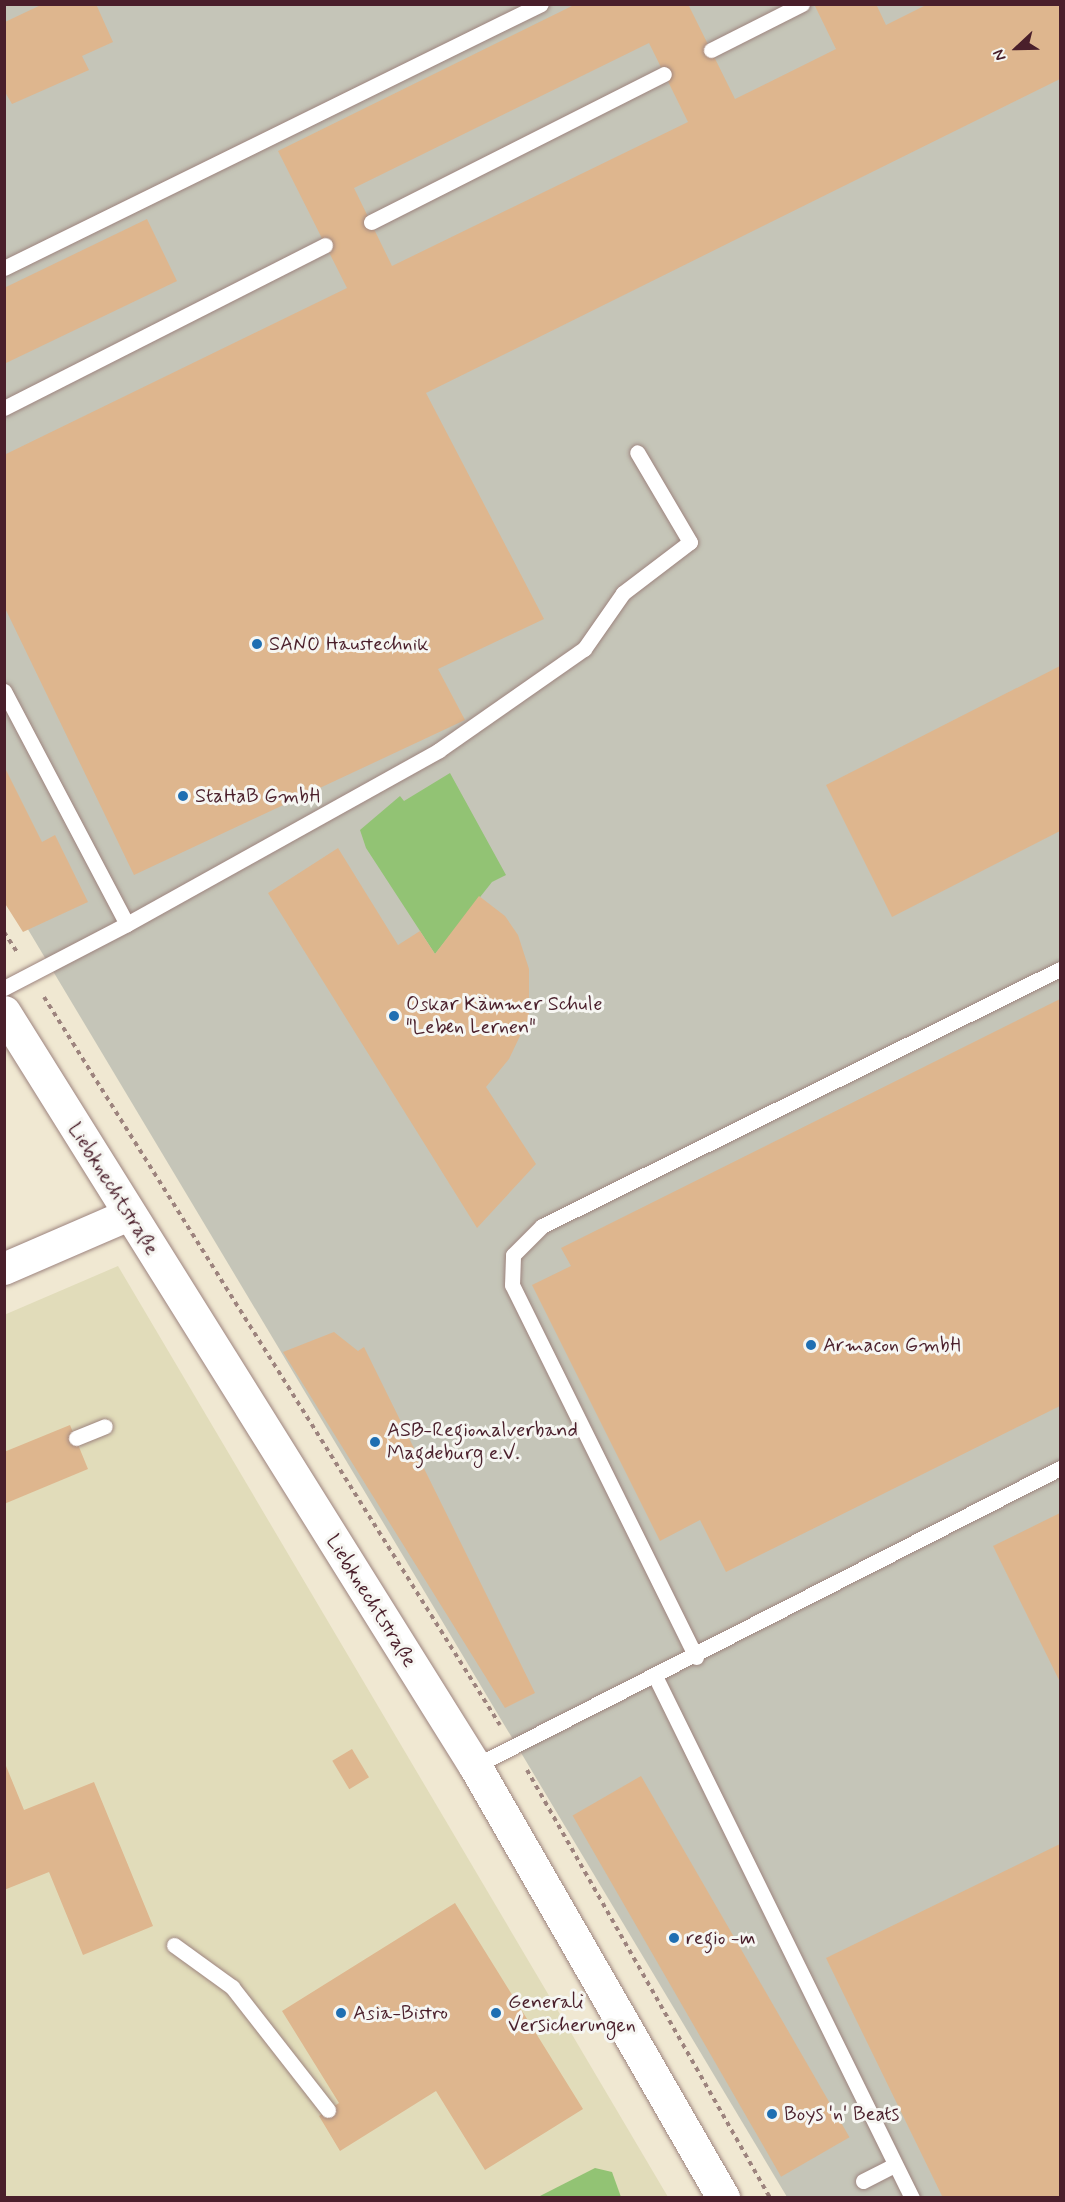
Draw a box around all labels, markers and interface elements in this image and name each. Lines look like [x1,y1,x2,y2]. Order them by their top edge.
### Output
north arrow [987,18,1047,78]
text: N [988,46,1012,64]
place label: SANO Haustechnik [269,632,425,656]
marker: SANO Haustechnik [250,637,264,651]
place label: StaHaB GmbH [195,784,320,808]
marker: StaHaB GmbH [176,789,190,803]
place label: Oskar Kämmer Schule "Leben Lernen" [406,993,602,1040]
marker: Oskar Kämmer Schule "Leben Lernen" [387,1009,401,1023]
street label: Liebknechtstraße [63,1118,163,1260]
place label: Armacon GmbH [823,1333,961,1357]
marker: Armacon GmbH [804,1338,818,1352]
place label: ASB-Regionalverband Magdeburg e.V. [387,1418,578,1465]
marker: ASB-Regionalverband Magdeburg e.V. [368,1435,382,1449]
street label: Liebknechtstraße [321,1530,421,1672]
place label: regio -m [686,1926,756,1950]
marker: regio -m [667,1931,681,1945]
place label: Generali Versicherungen [508,1990,636,2037]
place label: Asia-Bistro [353,2001,448,2025]
marker: Asia-Bistro [334,2006,348,2020]
marker: Generali Versicherungen [489,2006,503,2020]
place label: Boys 'n' Beats [784,2102,899,2126]
marker: Boys 'n' Beats [765,2107,779,2121]

